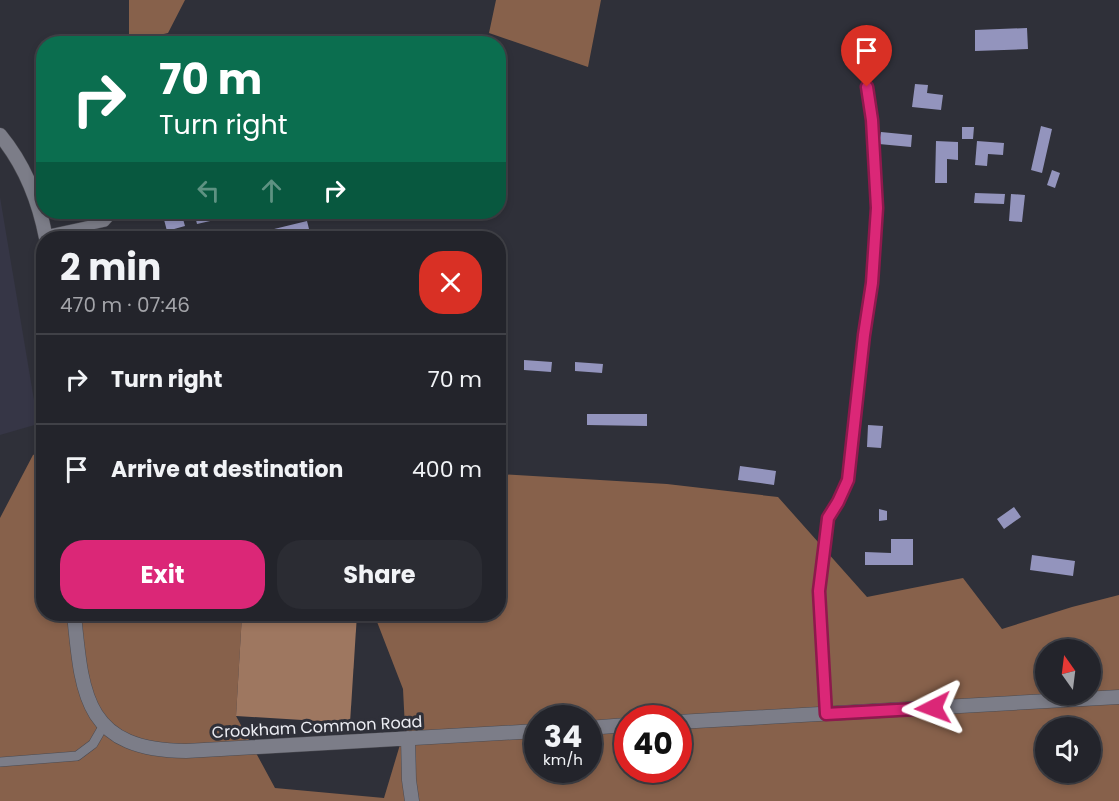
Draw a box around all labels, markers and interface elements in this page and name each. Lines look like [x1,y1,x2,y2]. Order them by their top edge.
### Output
pin [841,25,892,87]
icon: arrive [850,34,883,67]
text: 70 m [159,50,262,109]
icon: right [60,60,138,138]
text: Turn right [159,106,288,143]
icon: left [192,174,225,207]
icon: ahead [255,174,288,207]
icon: right [318,174,351,207]
text: 2 min [60,242,161,293]
button: close [419,251,482,314]
text: 470 m · 07:46 [60,291,190,319]
icon: right [60,363,93,396]
text: Turn right [111,364,222,395]
text: 70 m [428,364,482,395]
icon: arrive [60,453,93,486]
text: Arrive at destination [111,454,343,485]
text: 400 m [412,454,482,485]
button: Exit [60,540,265,609]
button: Share [277,540,482,609]
north arrow [1035,639,1101,705]
map controls [1035,639,1101,783]
position arrow [901,676,965,740]
speed limit sign: 40 [614,705,692,783]
street label: Crookham Common Road [211,710,423,744]
text: 34 [544,715,582,758]
button: sound [1035,717,1101,783]
text: km/h [543,749,583,770]

